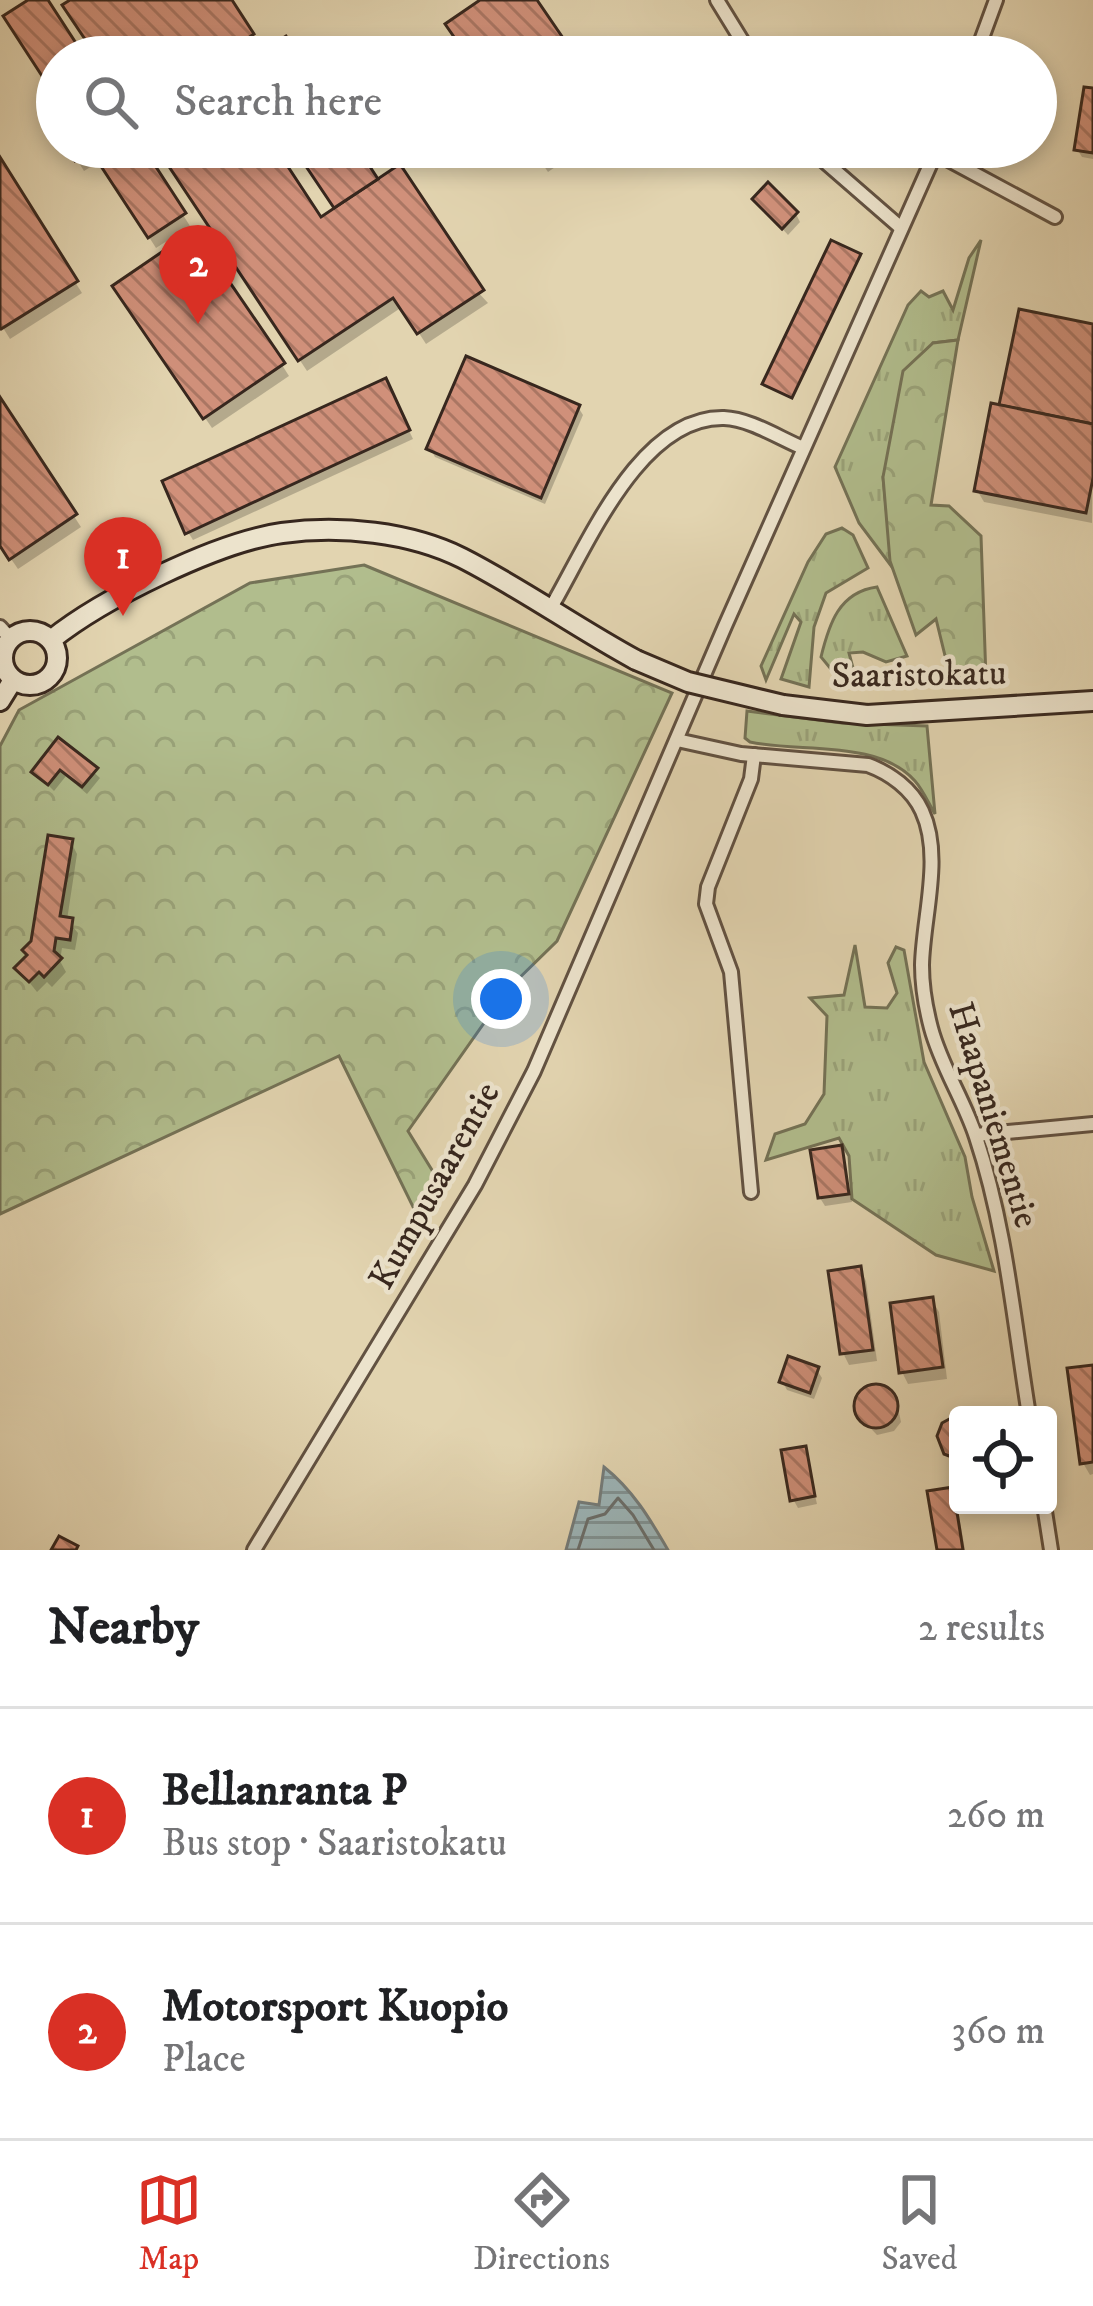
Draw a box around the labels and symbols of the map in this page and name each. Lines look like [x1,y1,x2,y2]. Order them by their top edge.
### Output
pin: 2 [159,225,237,324]
pin: 1 [84,517,162,616]
street label: Saaristokatu [831,651,1007,699]
your location [471,969,531,1029]
street label: Haapaniementie [937,997,1049,1233]
street label: Kumpusaarentie [360,1074,510,1298]

